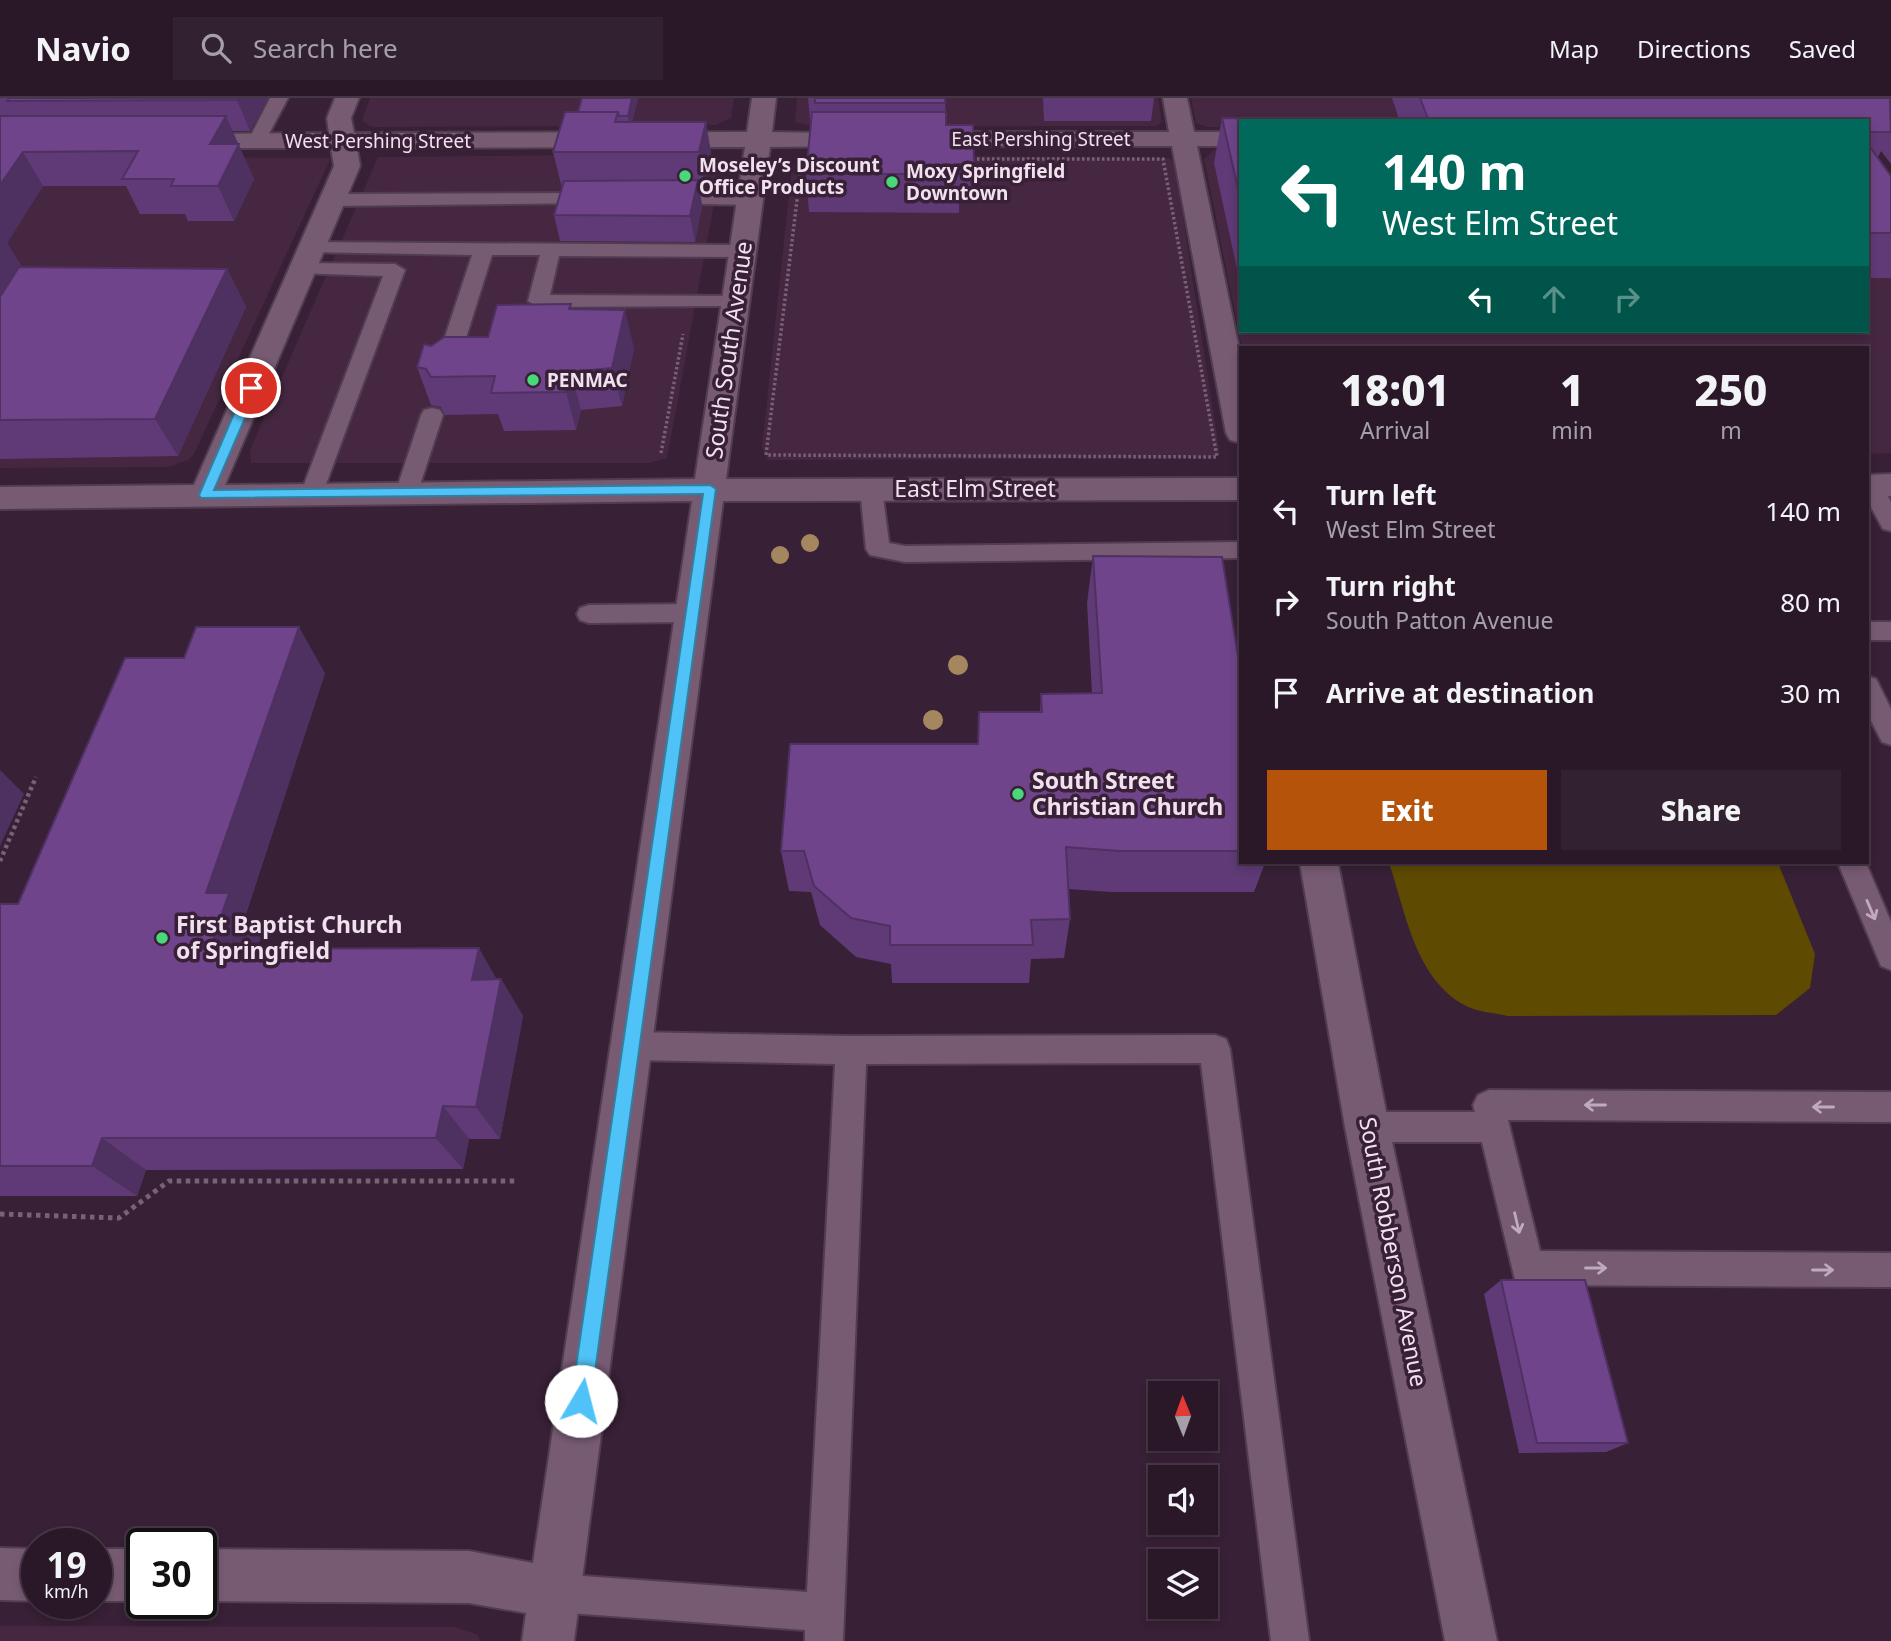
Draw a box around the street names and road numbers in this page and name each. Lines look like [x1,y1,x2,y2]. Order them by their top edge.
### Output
street label: East Pershing Street [951,126,1131,152]
street label: West Pershing Street [285,128,471,154]
street label: South South Avenue [697,239,759,461]
street label: East Elm Street [894,472,1056,504]
street label: South Robberson Avenue [1352,1114,1436,1389]

